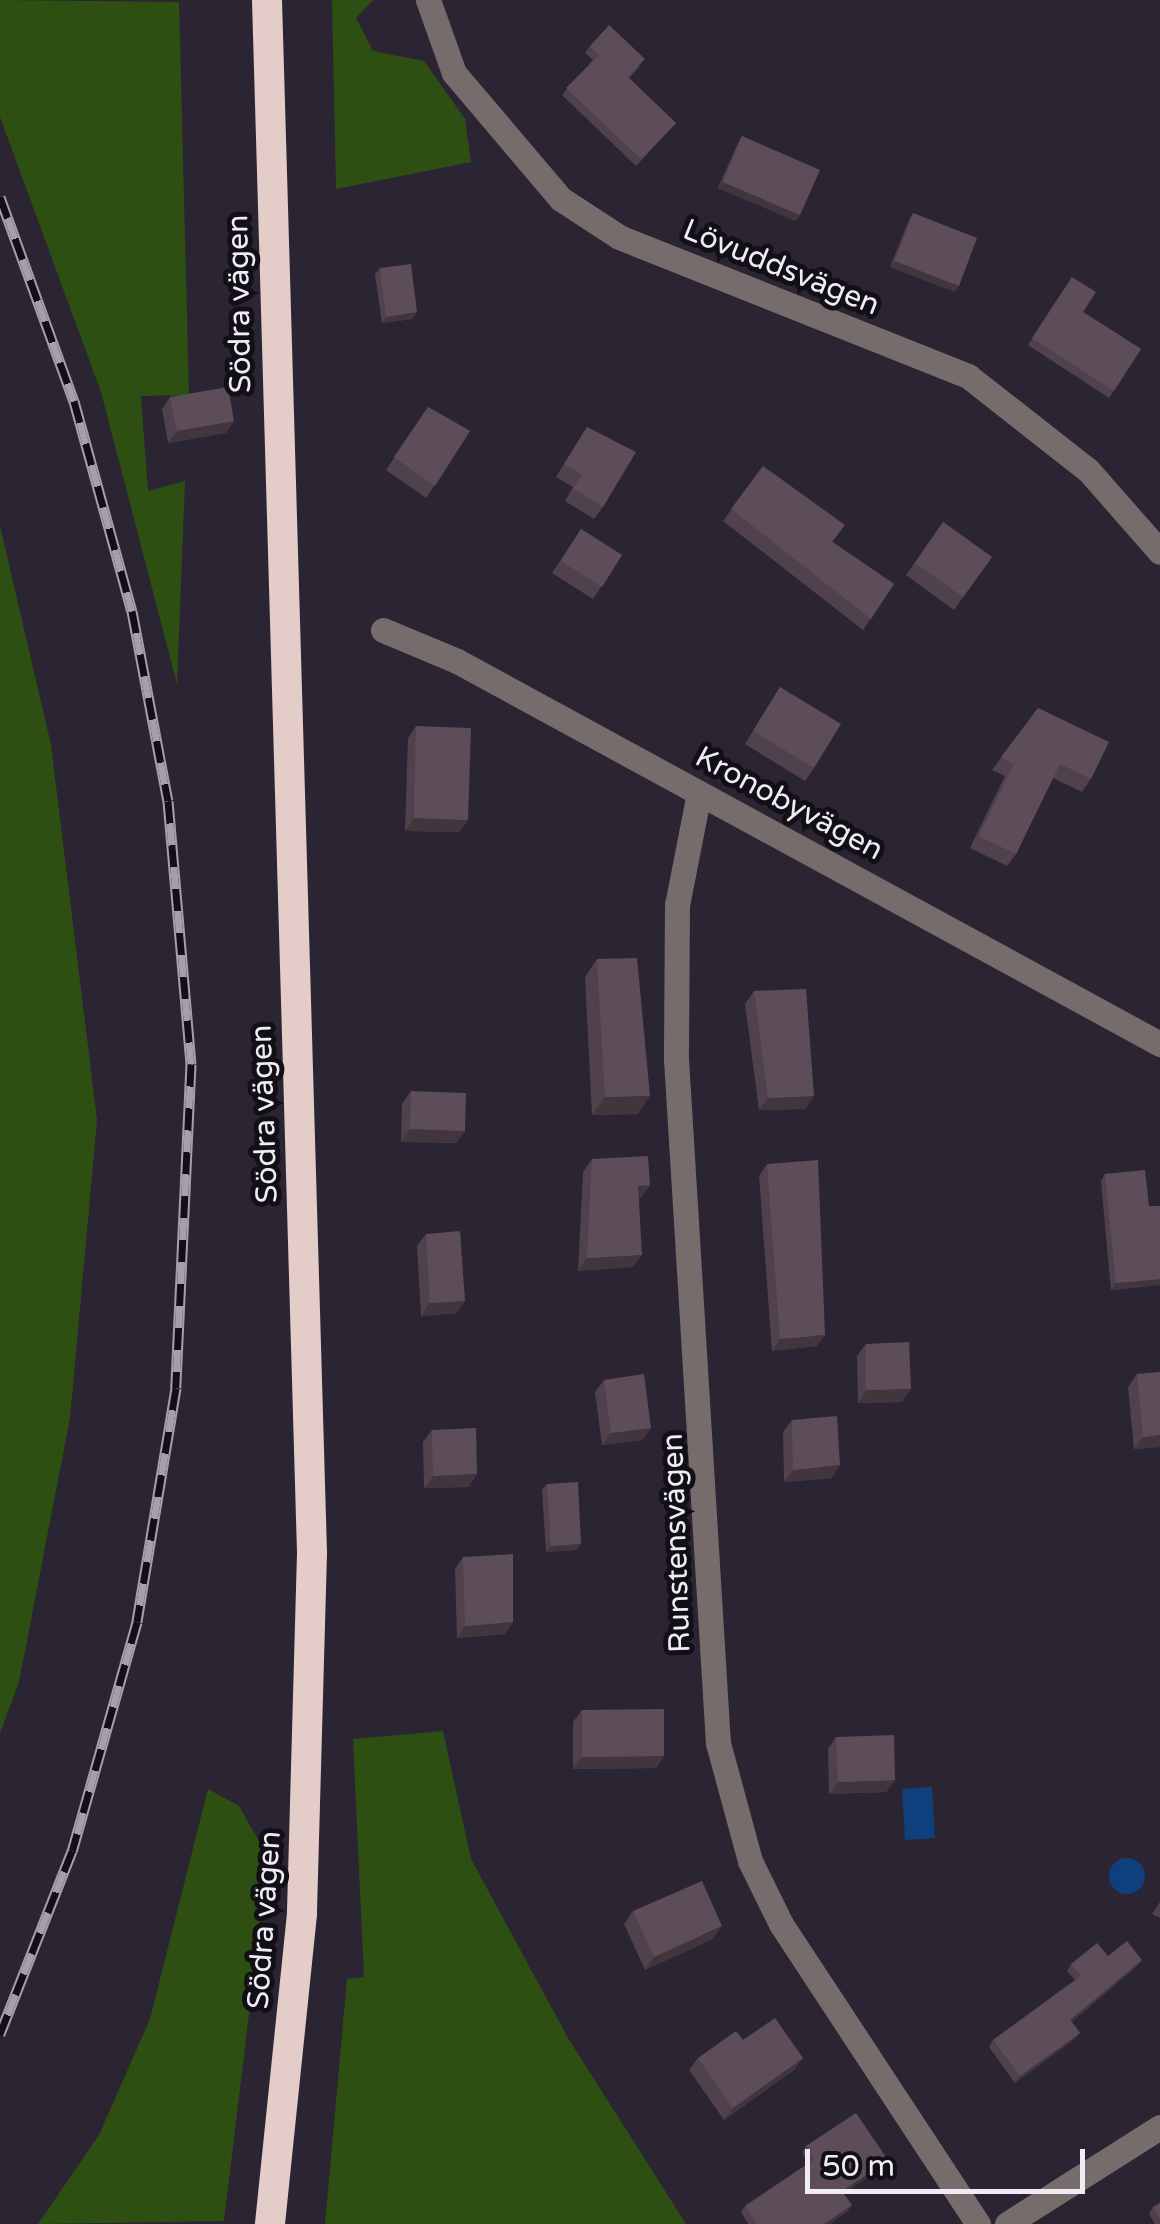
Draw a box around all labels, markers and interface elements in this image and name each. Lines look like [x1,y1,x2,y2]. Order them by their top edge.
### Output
street label: Lövuddsvägen [678,212,884,324]
street label: Södra vägen [220,214,260,394]
street label: Kronobyvägen [689,739,889,869]
street label: Södra vägen [244,1024,286,1204]
street label: Runstensvägen [655,1433,699,1653]
street label: Södra vägen [241,1830,289,2010]
scale bar [810,2129,1090,2191]
text: 50 m [822,2148,895,2185]

